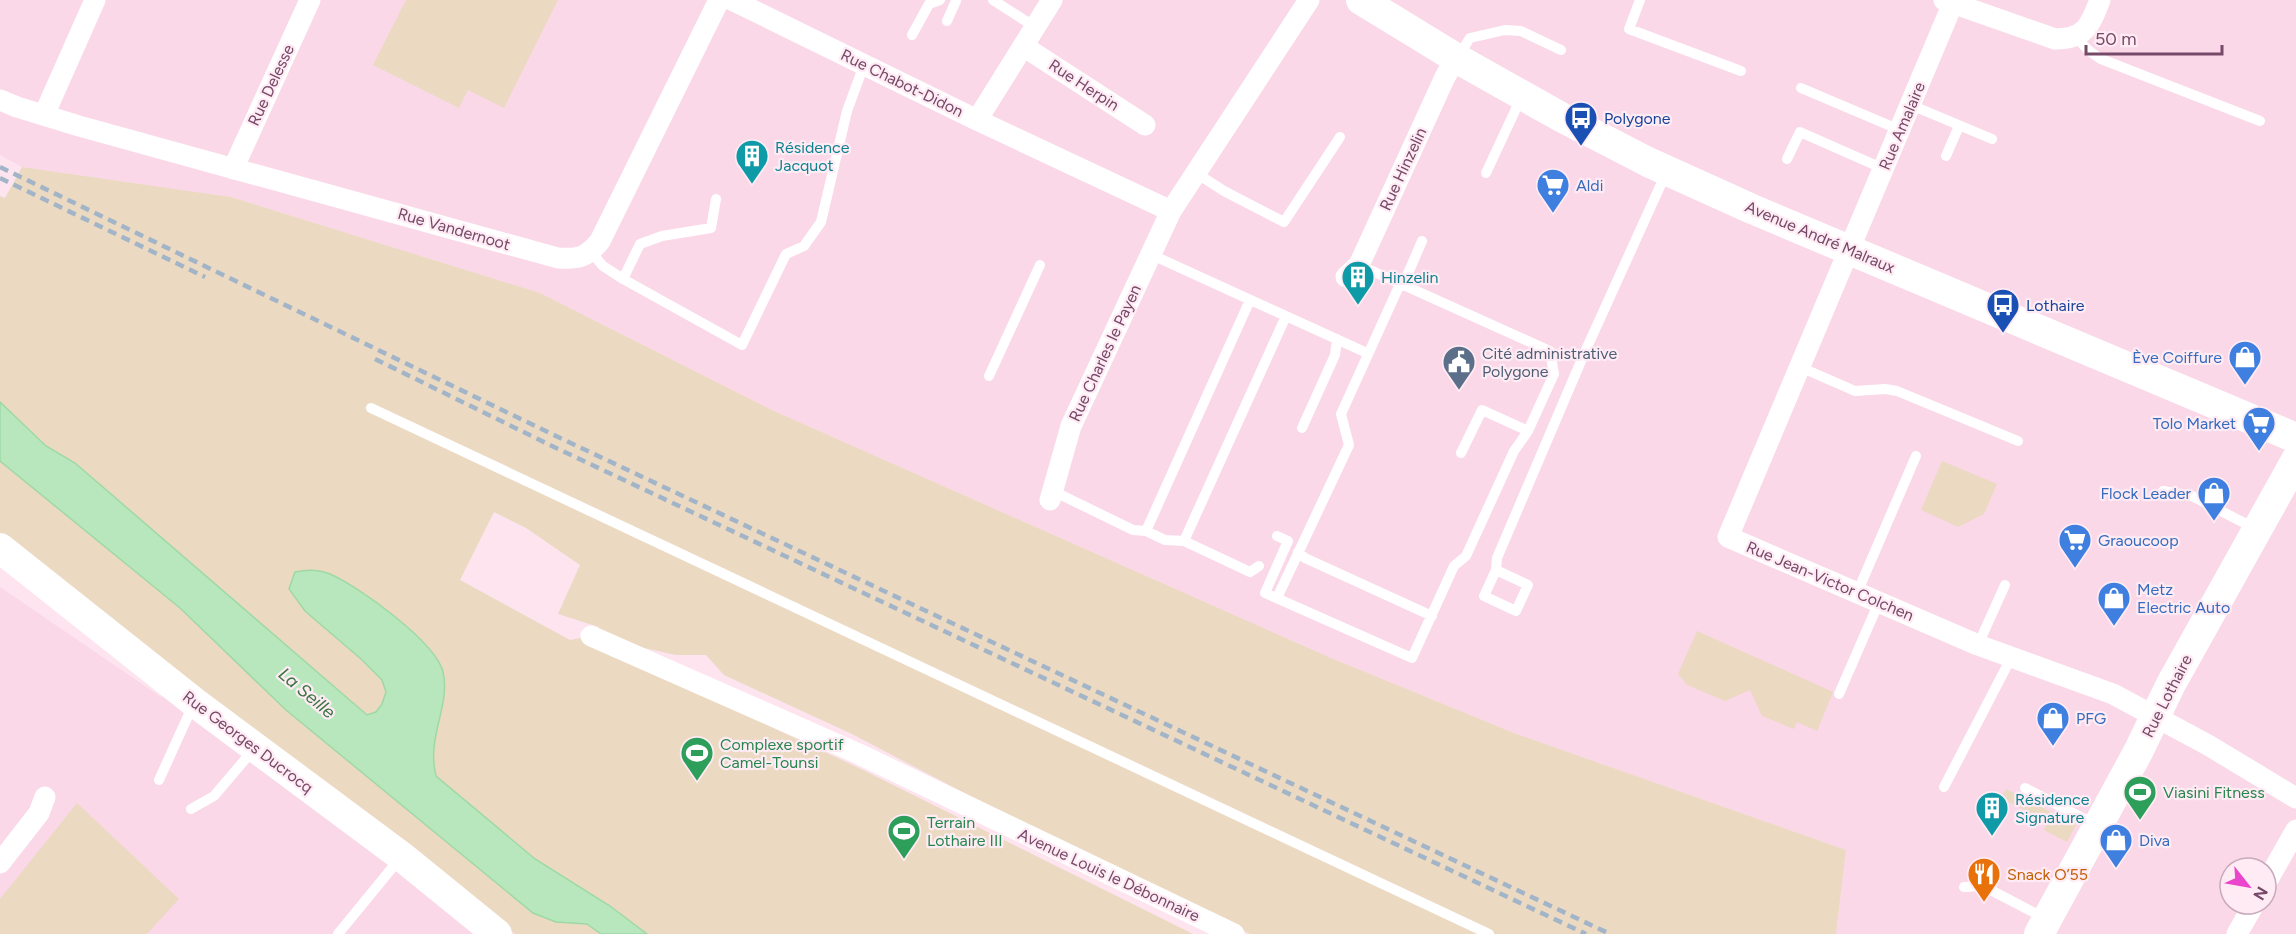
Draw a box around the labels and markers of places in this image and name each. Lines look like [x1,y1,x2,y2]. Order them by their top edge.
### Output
bus stop icon: Polygone [1563,100,1599,147]
place label: Polygone [1604,109,1671,128]
building icon: Résidence Jacquot [734,138,770,185]
place label: Résidence Jacquot [775,138,850,175]
supermarket icon: Aldi [1535,167,1571,214]
place label: Aldi [1576,176,1603,195]
building icon: Hinzelin [1340,259,1376,306]
place label: Hinzelin [1381,268,1438,287]
bus stop icon: Lothaire [1985,287,2021,334]
place label: Lothaire [2026,296,2085,315]
shop icon: Ève Coiffure [2227,339,2263,386]
public building icon: Cité administrative Polygone [1441,344,1477,391]
place label: Cité administrative Polygone [1482,344,1617,381]
place label: Ève Coiffure [2132,348,2222,367]
supermarket icon: Tolo Market [2241,405,2277,452]
place label: Tolo Market [2153,414,2236,433]
shop icon: Flock Leader [2196,475,2232,522]
place label: Flock Leader [2100,484,2192,503]
supermarket icon: Graoucoop [2057,522,2093,569]
place label: Graoucoop [2098,531,2179,550]
shop icon: Metz Electric Auto [2096,580,2132,627]
place label: Metz Electric Auto [2137,580,2230,617]
shop icon: PFG [2035,700,2071,747]
place label: PFG [2076,709,2106,728]
sports icon: Complexe sportif Camel-Tounsi [679,735,715,782]
place label: Complexe sportif Camel-Tounsi [720,735,844,772]
sports icon: Viasini Fitness [2122,774,2158,821]
place label: Viasini Fitness [2163,783,2265,802]
building icon: Résidence Signature [1974,790,2010,837]
place label: Résidence Signature [2015,790,2090,827]
sports icon: Terrain Lothaire III [886,813,922,860]
place label: Terrain Lothaire III [927,813,1003,850]
shop icon: Diva [2098,822,2134,869]
place label: Diva [2139,831,2170,850]
restaurant icon: Snack O’55 [1966,856,2002,903]
place label: Snack O’55 [2007,865,2088,884]

